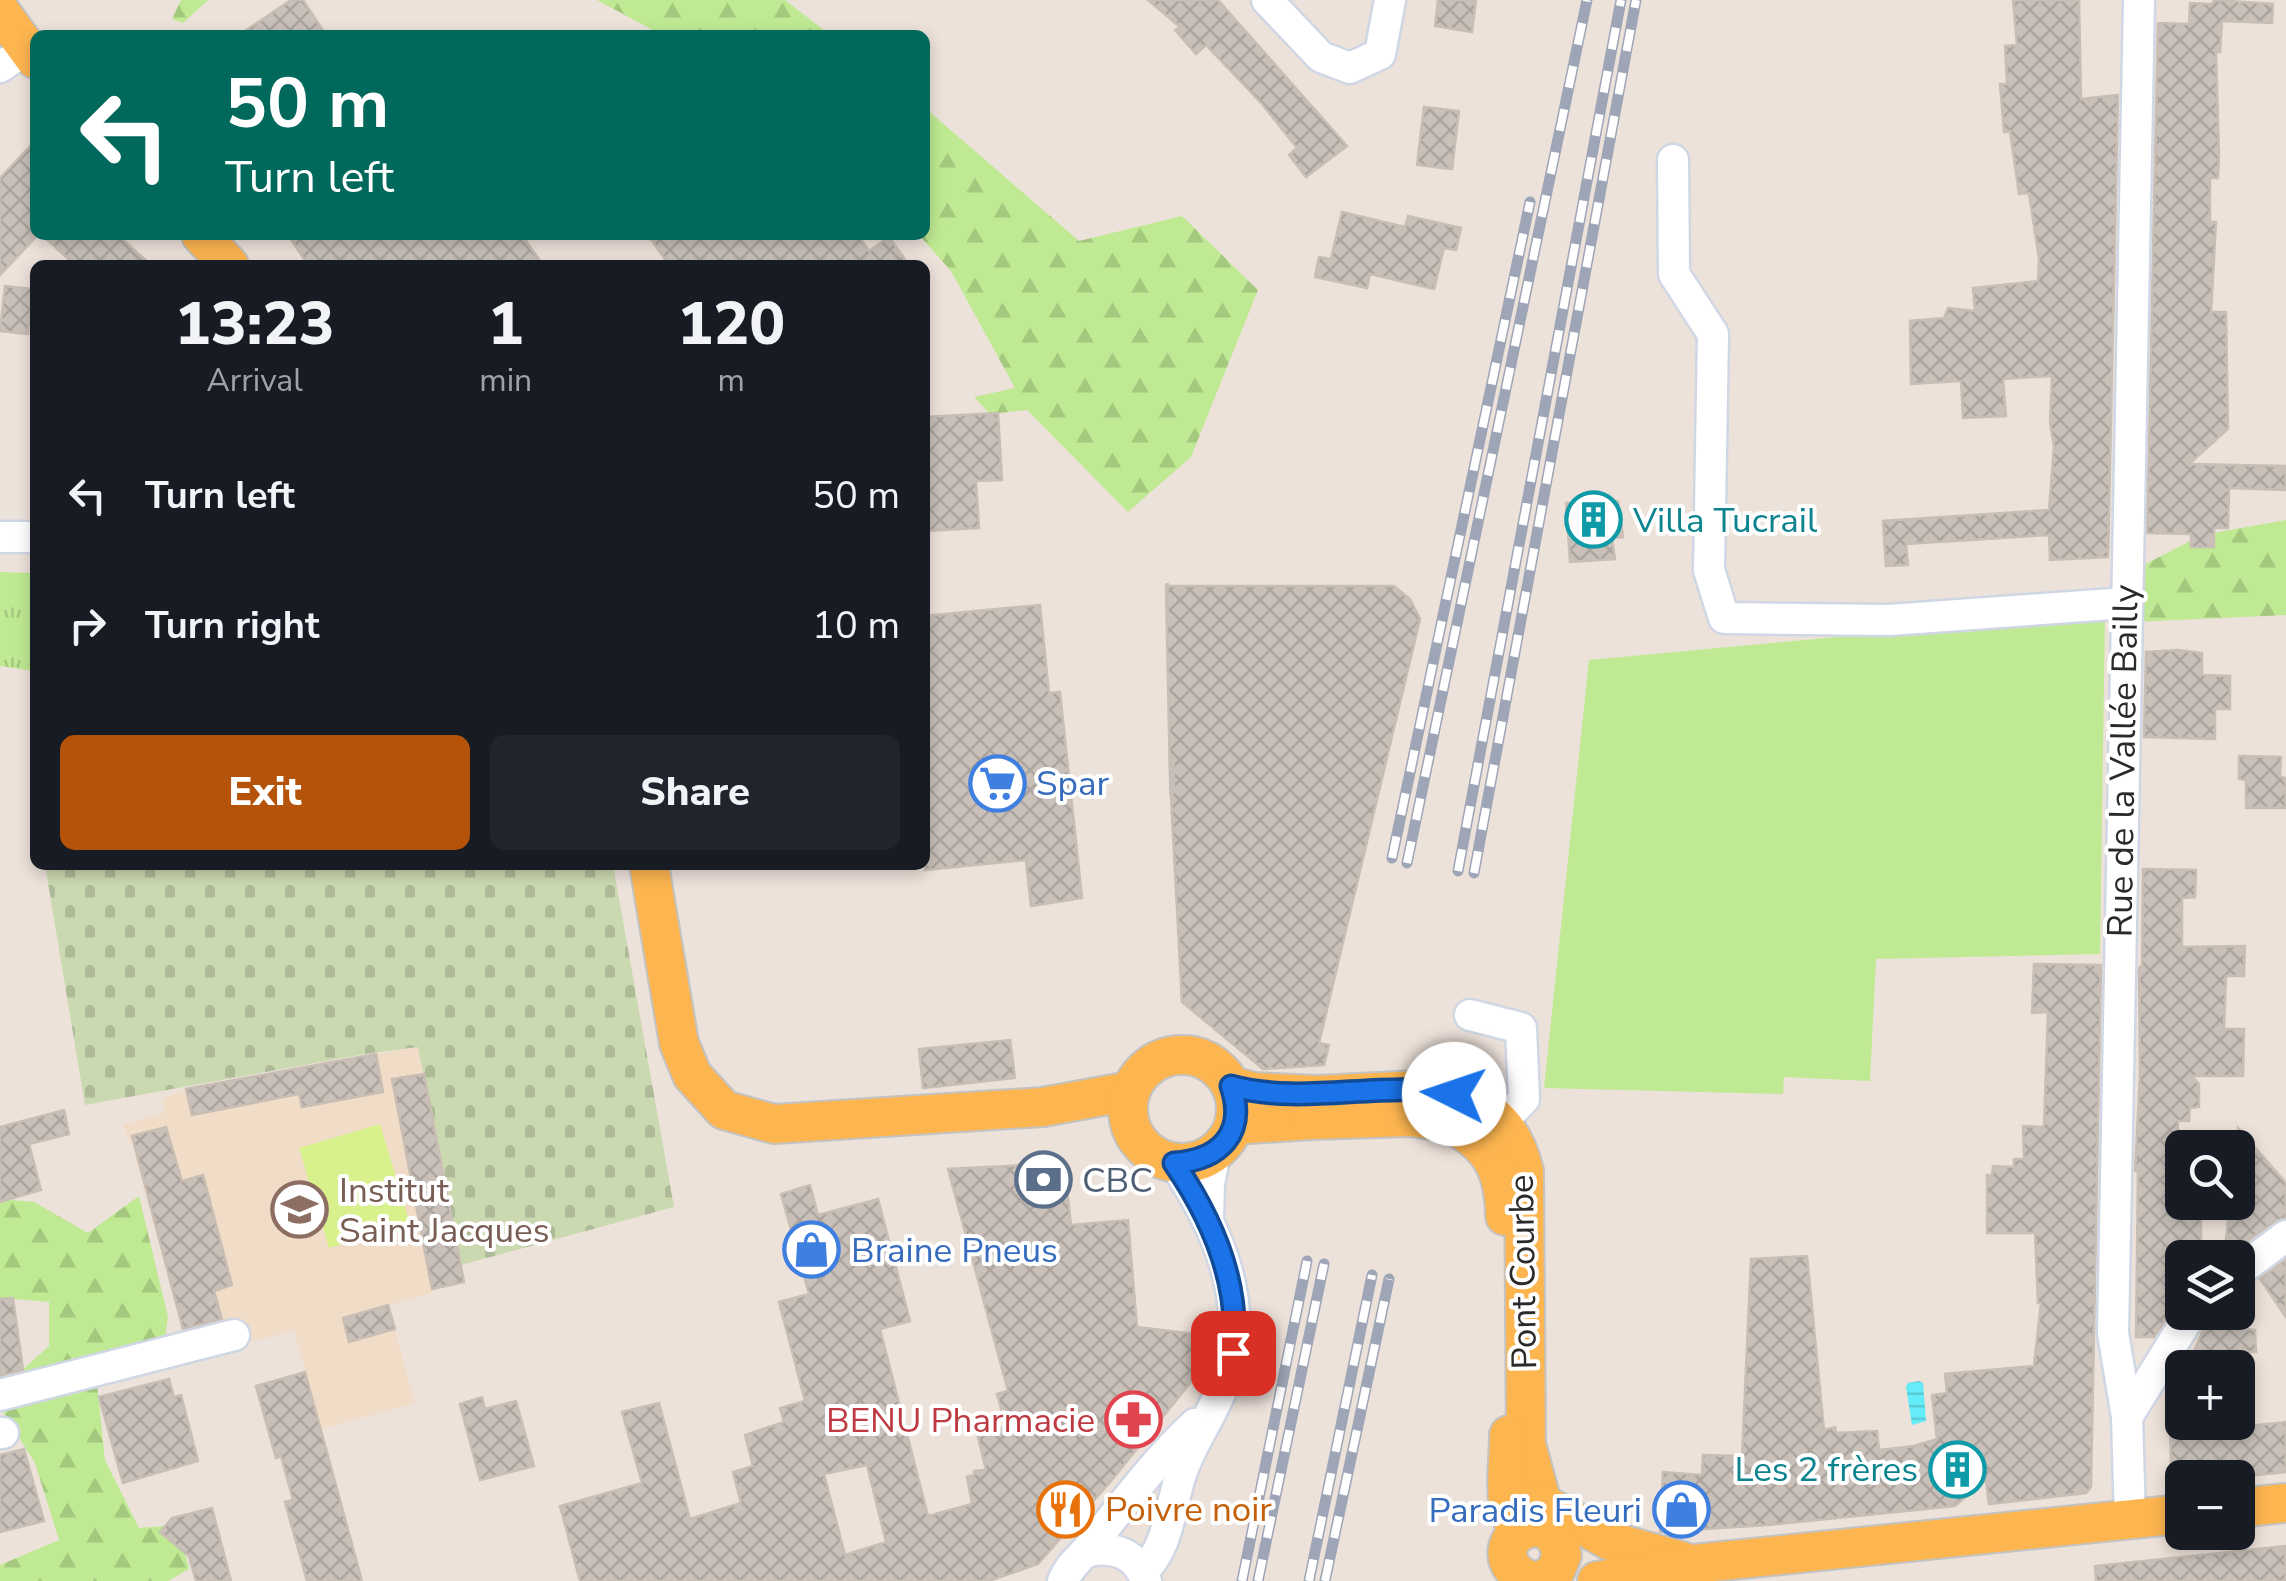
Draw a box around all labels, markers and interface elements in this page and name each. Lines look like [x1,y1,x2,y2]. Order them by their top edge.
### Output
text: 50 m [225,56,389,152]
icon: left [60,70,190,200]
text: Turn left [225,147,394,208]
text: 13:23 [175,283,334,365]
text: 1 [488,283,524,365]
text: 120 [677,283,785,365]
text: Arrival [207,359,303,402]
text: min [479,359,532,402]
text: m [717,359,745,402]
icon: left [60,468,115,523]
text: Turn left [145,470,295,521]
text: 50 m [812,470,900,521]
building icon: Villa Tucrail [1564,490,1624,550]
place label: Villa Tucrail [1632,497,1818,544]
street label: Rue de la Vallée Bailly [2096,584,2150,938]
icon: right [60,598,115,653]
text: Turn right [145,600,320,651]
text: 10 m [812,600,900,651]
button: Exit [60,735,470,850]
button: Share [490,735,900,850]
supermarket icon: Spar [967,753,1027,813]
place label: Spar [1036,760,1109,807]
position arrow [1402,1042,1506,1146]
map controls [2165,1130,2255,1550]
button: search [2165,1130,2255,1220]
bank icon: CBC [1013,1150,1073,1210]
place label: CBC [1082,1157,1153,1204]
place label: Institut Saint Jacques [339,1167,550,1254]
street label: Pont Courbe [1498,1174,1548,1370]
school or university icon: Institut Saint Jacques [270,1180,330,1240]
shop icon: Braine Pneus [782,1220,842,1280]
place label: Braine Pneus [851,1227,1058,1274]
button: layers [2165,1240,2255,1330]
pin [1191,1311,1276,1396]
icon: arrive [1206,1326,1261,1381]
button: + [2165,1350,2255,1440]
pharmacy icon: BENU Pharmacie [1104,1390,1164,1450]
place label: BENU Pharmacie [826,1397,1095,1444]
building icon: Les 2 frères [1927,1439,1987,1499]
place label: Les 2 frères [1734,1446,1918,1493]
button: − [2165,1460,2255,1550]
restaurant icon: Poivre noir [1036,1479,1096,1539]
shop icon: Paradis Fleuri [1651,1480,1711,1540]
place label: Poivre noir [1105,1486,1272,1533]
place label: Paradis Fleuri [1429,1487,1642,1534]

